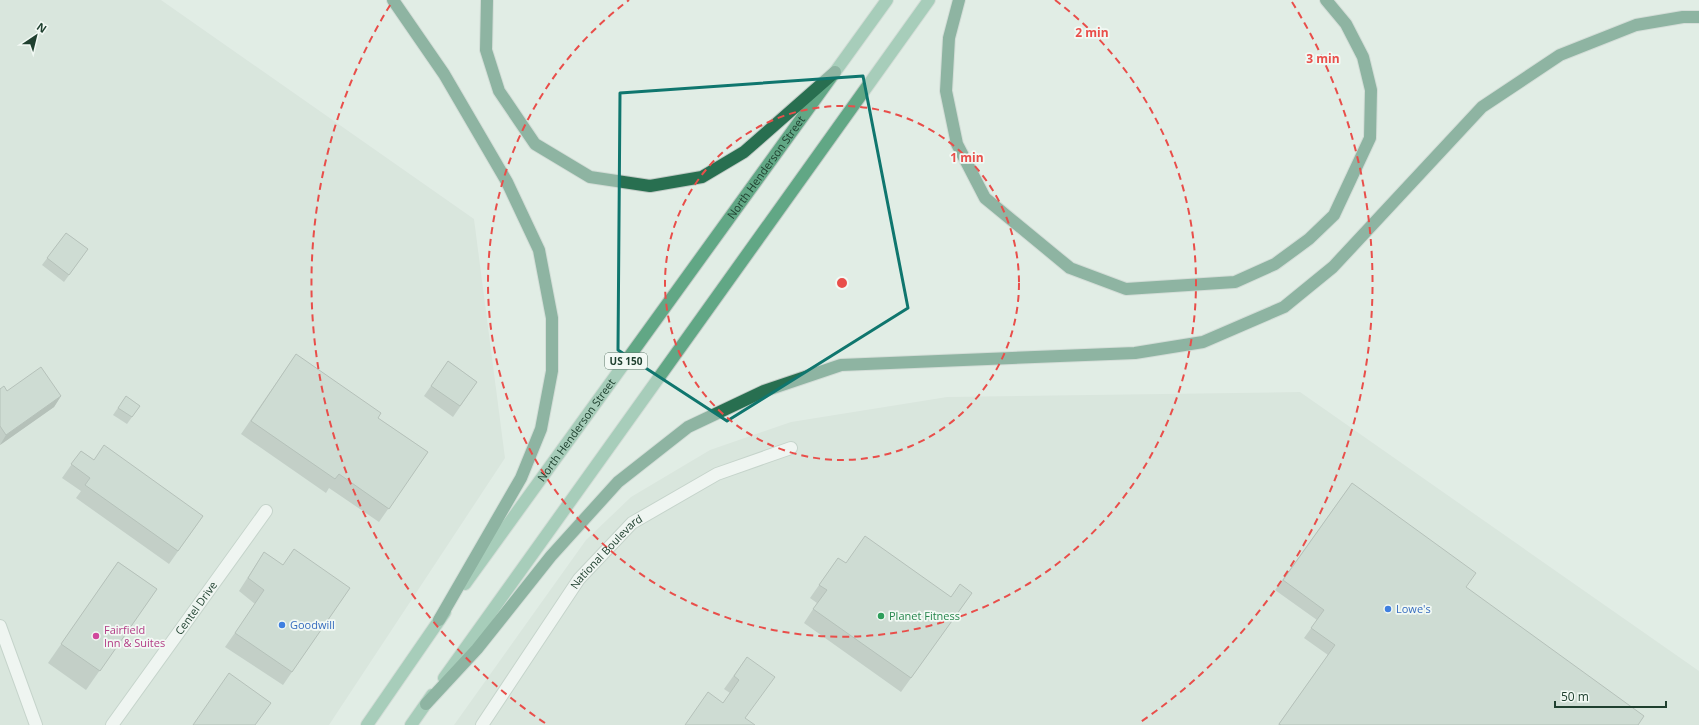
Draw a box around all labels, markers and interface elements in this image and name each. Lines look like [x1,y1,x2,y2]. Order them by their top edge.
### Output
north arrow [16,16,56,56]
text: N [34,19,50,36]
text: 2 min [1075,24,1109,41]
text: 3 min [1306,50,1340,67]
street label: North Henderson Street [723,113,808,222]
text: 1 min [950,149,984,166]
centre of rings [835,276,849,290]
road number: US 150 [605,353,647,369]
street label: North Henderson Street [534,375,618,484]
street label: National Boulevard [566,511,645,592]
street label: Centel Drive [171,578,220,638]
place label: Lowe's [1396,601,1431,616]
marker: Lowe's [1383,604,1393,614]
place label: Planet Fitness [889,608,960,623]
marker: Planet Fitness [876,611,886,621]
place label: Goodwill [290,617,335,632]
marker: Goodwill [277,620,287,630]
place label: Fairfield Inn & Suites [104,622,165,650]
marker: Fairfield Inn & Suites [91,631,101,641]
scale bar [1555,683,1666,709]
text: 50 m [1561,688,1589,705]

